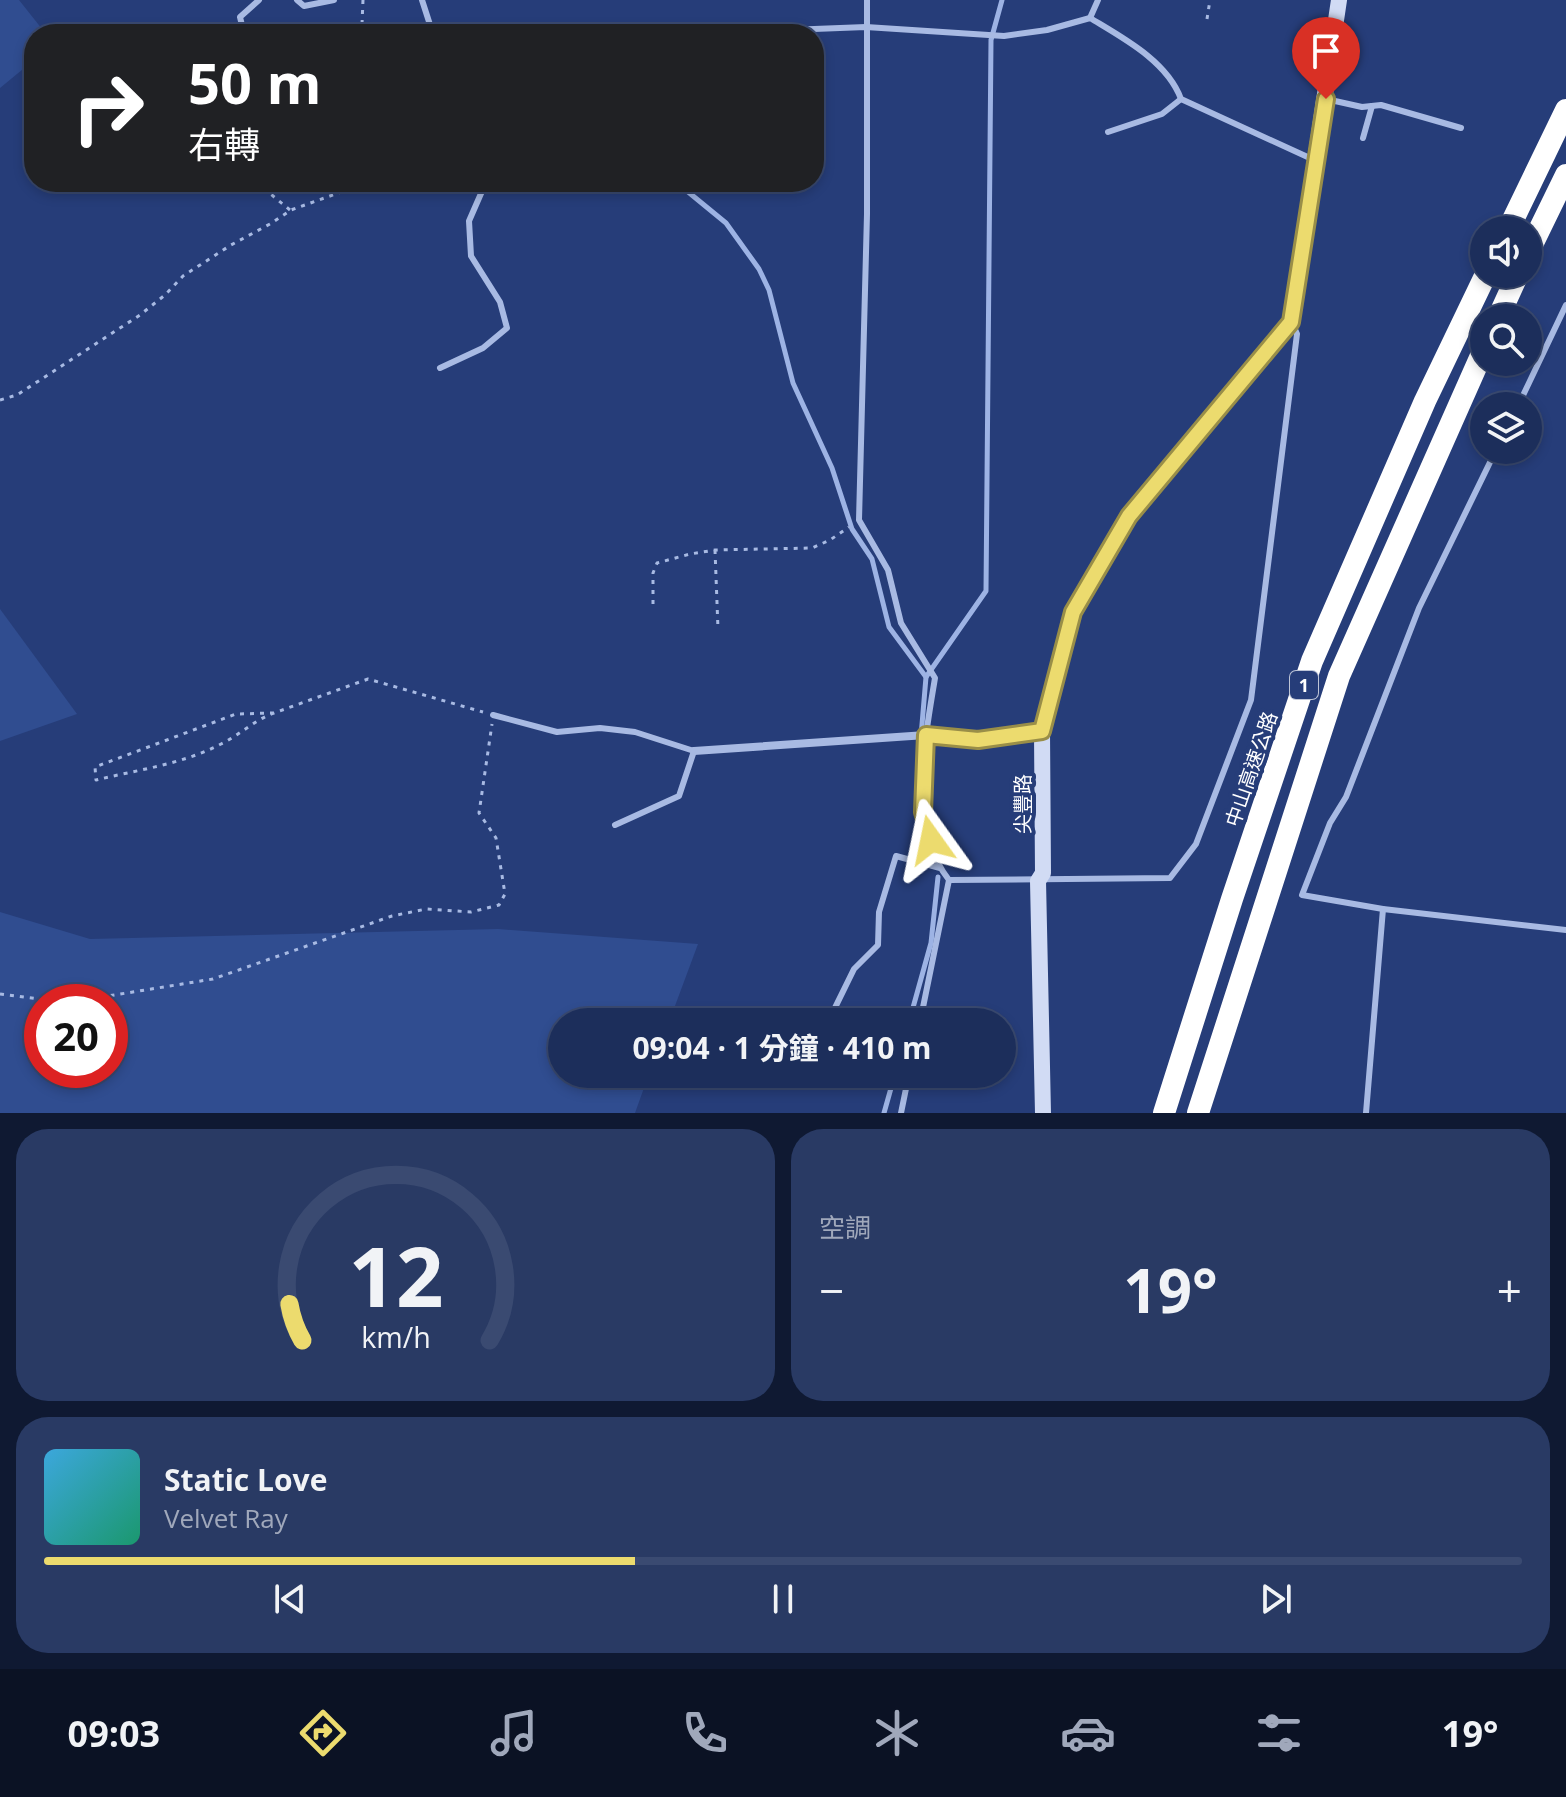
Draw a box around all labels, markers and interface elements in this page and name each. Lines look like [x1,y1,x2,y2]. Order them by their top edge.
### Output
pin [1292,17,1360,99]
icon: arrive [1304,29,1348,73]
text: 50 m [188,44,322,120]
icon: right [56,56,160,160]
text: 右轉 [188,120,260,169]
map controls [1470,216,1542,464]
button: sound [1470,216,1542,288]
button: search [1470,304,1542,376]
button: layers [1470,392,1542,464]
road number: 1 [1290,671,1318,699]
street label: 中山高速公路 [1219,708,1283,830]
street label: 尖豐路 [1009,774,1036,834]
position arrow [889,798,973,882]
speed limit sign: 20 [24,984,128,1088]
text: 09:04 · 1 分鐘 · 410 m [632,1027,932,1068]
text: 空調 [819,1209,871,1245]
text: 12 [348,1218,443,1331]
text: 19° [1123,1249,1218,1331]
text: − [819,1260,844,1320]
text: + [1497,1260,1522,1320]
text: km/h [361,1317,430,1356]
text: Static Love [164,1459,327,1500]
text: Velvet Ray [164,1500,288,1536]
icon: previous [268,1577,312,1621]
icon: pause [761,1577,805,1621]
icon: next [1254,1577,1298,1621]
icon: directions [295,1705,351,1761]
icon: music [486,1705,542,1761]
icon: phone [677,1705,733,1761]
icon: climate [869,1705,925,1761]
icon: car [1060,1705,1116,1761]
icon: filters [1251,1705,1307,1761]
text: 09:03 [68,1709,160,1758]
text: 19° [1442,1709,1498,1758]

